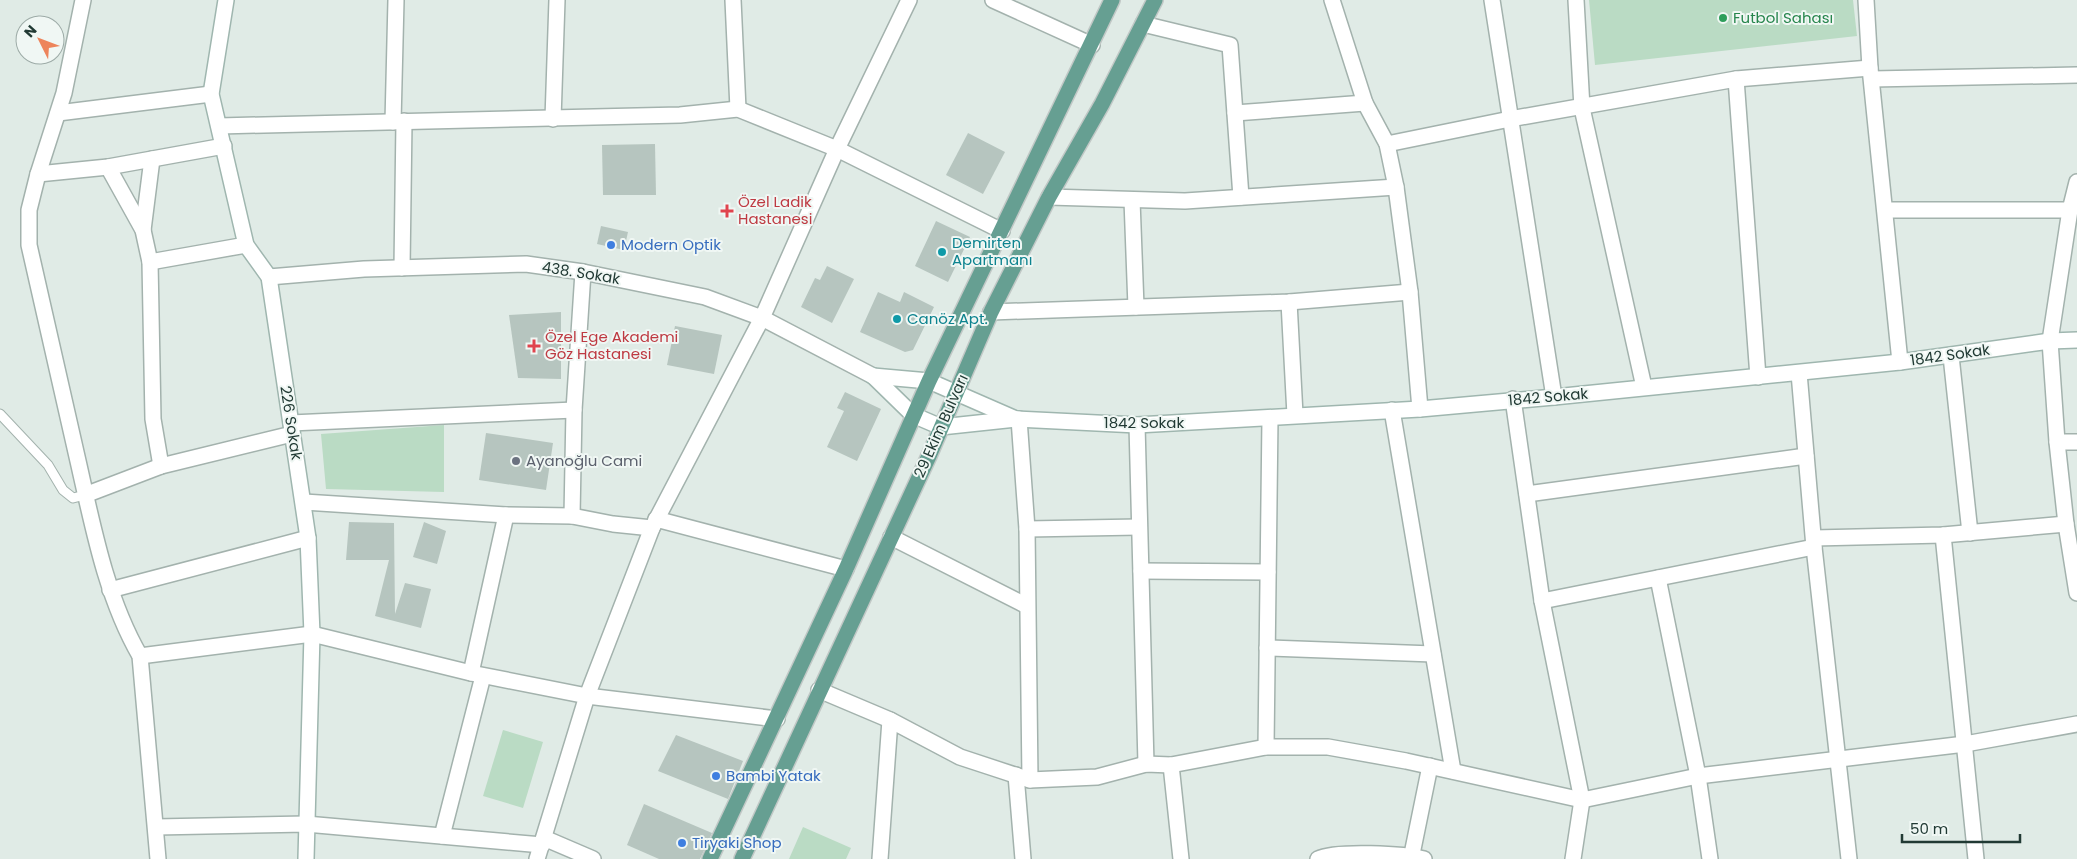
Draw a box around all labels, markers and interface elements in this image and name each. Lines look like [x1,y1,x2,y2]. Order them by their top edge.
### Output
place label: Futbol Sahası [1733,7,1833,28]
marker: Futbol Sahası [1717,12,1729,24]
north arrow [15,15,65,65]
text: N [19,21,41,42]
place label: Özel Ladik Hastanesi [738,191,812,229]
marker: Özel Ladik Hastanesi [720,204,734,218]
place label: Demirten Apartmanı [952,232,1032,270]
place label: Modern Optik [621,234,721,255]
marker: Modern Optik [605,239,617,251]
marker: Demirten Apartmanı [936,246,948,258]
street label: 438. Sokak [540,256,622,289]
place label: Canöz Apt. [907,308,988,329]
marker: Canöz Apt. [891,313,903,325]
place label: Özel Ege Akademi Göz Hastanesi [545,326,678,364]
street label: 1842 Sokak [1909,338,1991,370]
marker: Özel Ege Akademi Göz Hastanesi [527,339,541,353]
street label: 29 Ekim Bulvarı [908,371,973,481]
street label: 1842 Sokak [1507,383,1589,410]
street label: 226 Sokak [275,384,308,462]
street label: 1842 Sokak [1104,412,1184,433]
place label: Ayanoğlu Cami [526,450,642,471]
marker: Ayanoğlu Cami [510,455,522,467]
place label: Bambi Yatak [726,765,821,786]
marker: Bambi Yatak [710,770,722,782]
scale bar [1902,812,2020,844]
text: 50 m [1910,818,1948,839]
place label: Tiryaki Shop [692,832,782,853]
marker: Tiryaki Shop [676,837,688,849]

